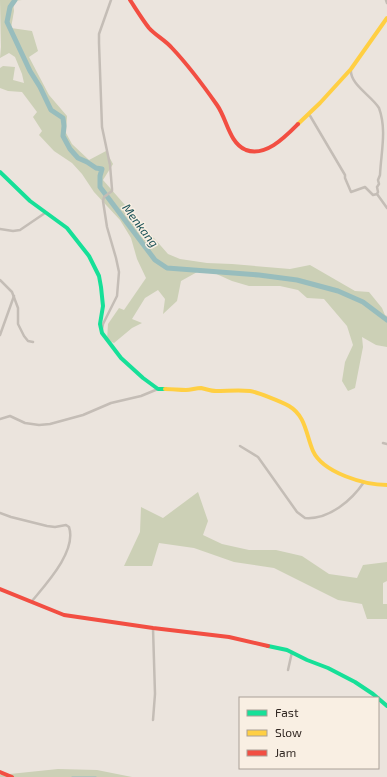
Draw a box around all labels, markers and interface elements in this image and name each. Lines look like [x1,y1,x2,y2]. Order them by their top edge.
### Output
water label: Menkang [120,201,162,250]
legend [239,697,379,769]
text: Fast [275,705,299,719]
text: Slow [275,725,302,739]
text: Jam [275,745,296,759]

